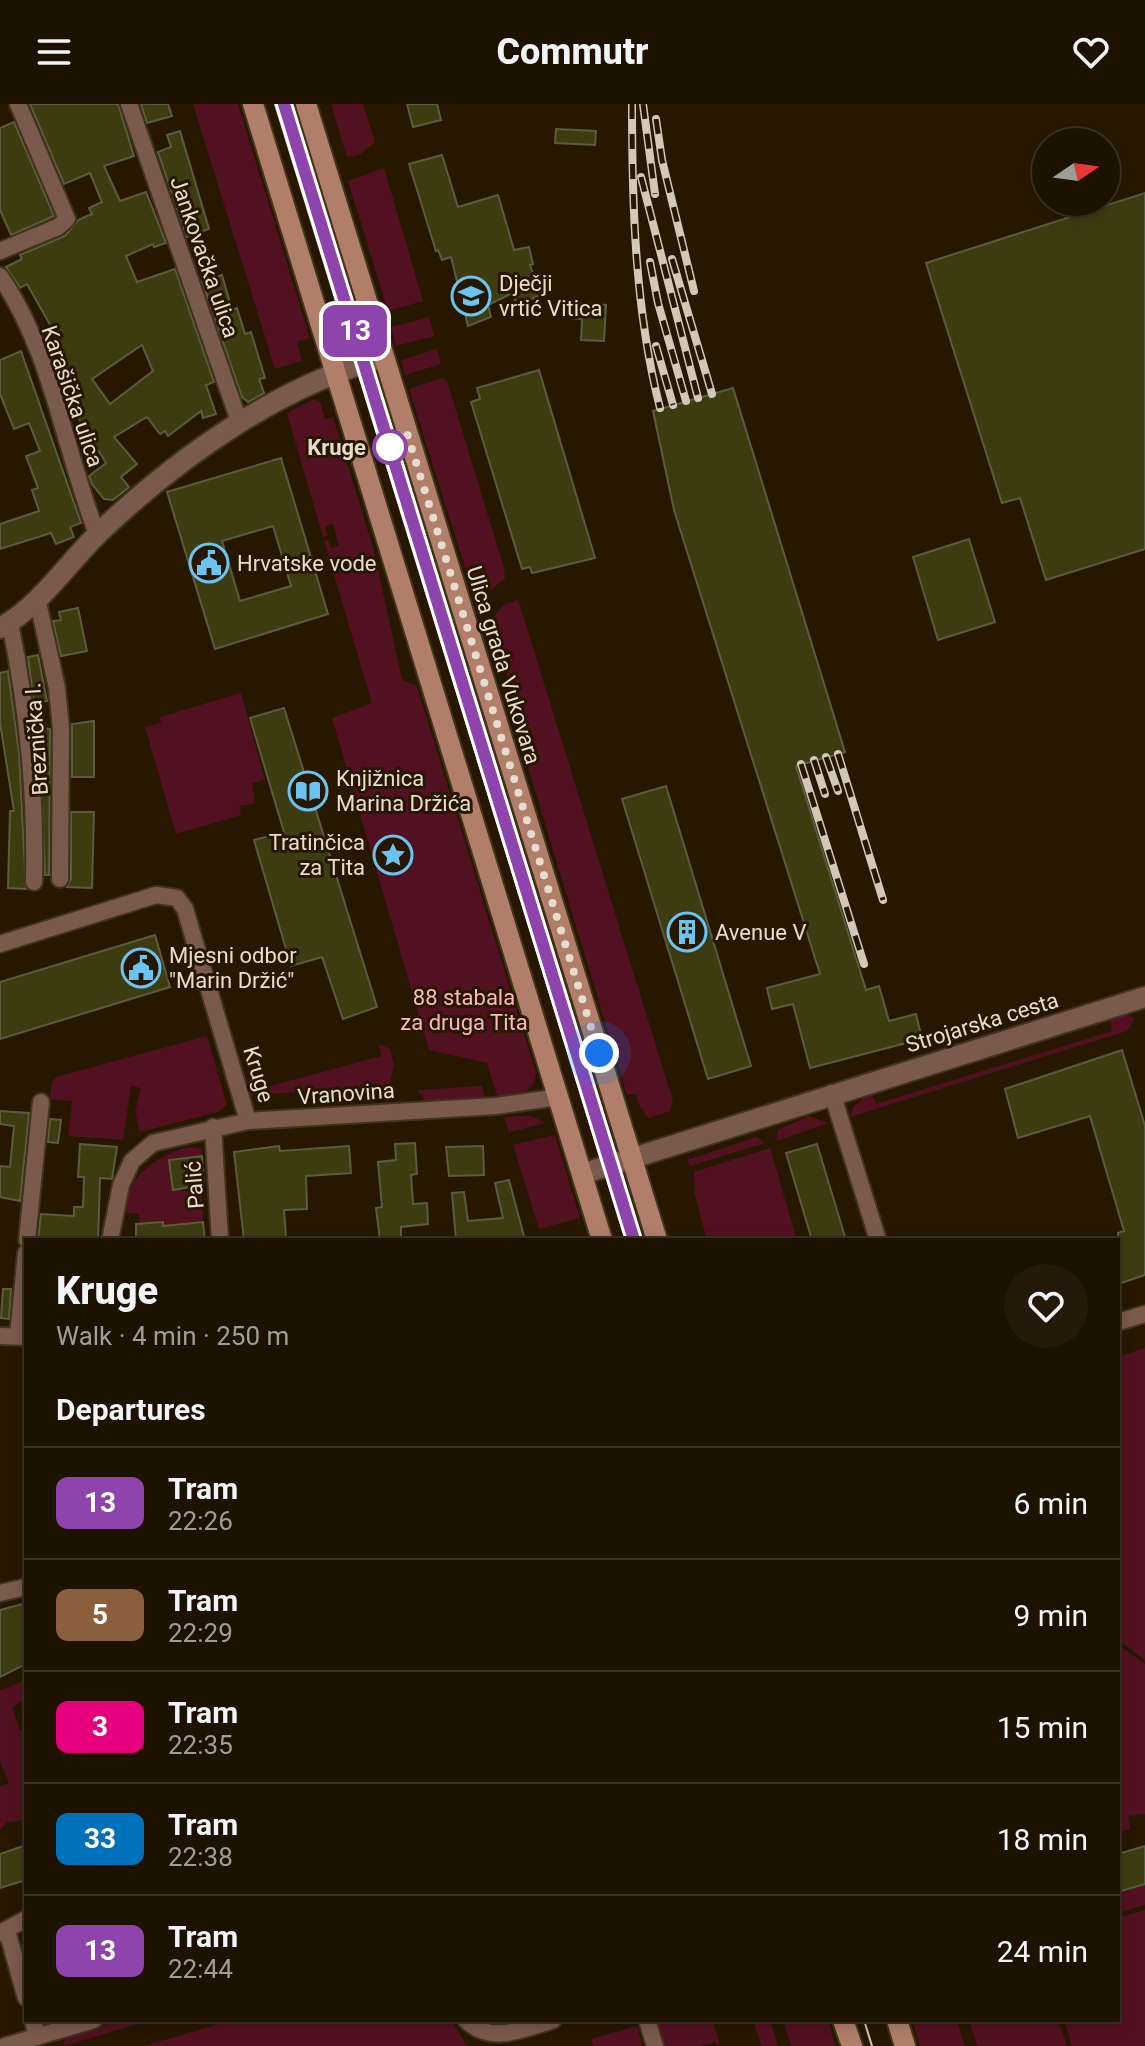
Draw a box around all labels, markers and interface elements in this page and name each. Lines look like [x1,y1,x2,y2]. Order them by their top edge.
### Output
icon: menu [32,30,76,74]
icon: heart [1069,30,1113,74]
text: Commutr [496,31,649,73]
north arrow [1032,128,1120,216]
map controls [1032,128,1120,216]
street label: Jankovačka ulica [165,173,244,341]
place label: Dječji vrtić Vitica [499,271,603,321]
school or university icon: Dječji vrtić Vitica [450,275,492,317]
line badge: 13 [319,305,391,357]
text: 13 [339,314,371,347]
street label: Karašička ulica [37,322,108,470]
marker: Kruge [373,430,407,464]
place label: Kruge [307,435,366,460]
public building icon: Hrvatske vode [188,542,230,584]
place label: Hrvatske vode [237,551,377,576]
street label: Ulica grada Vukovara [461,563,546,767]
street label: Breznička I. [20,682,53,796]
place label: Knjižnica Marina Držića [336,766,471,816]
library icon: Knjižnica Marina Držića [287,770,329,812]
place label: Tratinčica za Tita [269,830,365,880]
place icon: Tratinčica za Tita [372,834,414,876]
building icon: Avenue V [666,911,708,953]
place label: Avenue V [715,920,806,945]
place label: Mjesni odbor "Marin Držić" [169,943,297,993]
public building icon: Mjesni odbor "Marin Držić" [120,947,162,989]
park label: 88 stabala za druga Tita [400,985,528,1035]
street label: Strojarska cesta [903,987,1062,1058]
your location [579,1033,619,1073]
street label: Kruge [238,1043,279,1105]
street label: Vranovina [297,1078,395,1109]
street label: Palić [180,1160,209,1210]
button: heart [1004,1264,1088,1348]
text: Kruge [56,1269,158,1313]
text: Walk · 4 min · 250 m [56,1321,289,1351]
text: Departures [56,1392,206,1427]
text: Tram [168,1471,238,1506]
text: 13 [84,1486,116,1519]
text: 6 min [1014,1486,1088,1521]
text: 22:26 [168,1506,233,1536]
text: Tram [168,1583,238,1618]
text: 5 [92,1598,108,1631]
text: 9 min [1014,1598,1088,1633]
text: 22:29 [168,1618,233,1648]
text: Tram [168,1695,238,1730]
text: 3 [92,1710,108,1743]
text: 15 min [997,1710,1088,1745]
text: 22:35 [168,1730,233,1760]
text: Tram [168,1807,238,1842]
text: 33 [84,1822,116,1855]
text: 18 min [997,1822,1088,1857]
text: 22:38 [168,1842,233,1872]
text: Tram [168,1919,238,1954]
text: 13 [84,1934,116,1967]
text: 24 min [997,1934,1088,1969]
text: 22:44 [168,1954,233,1984]

